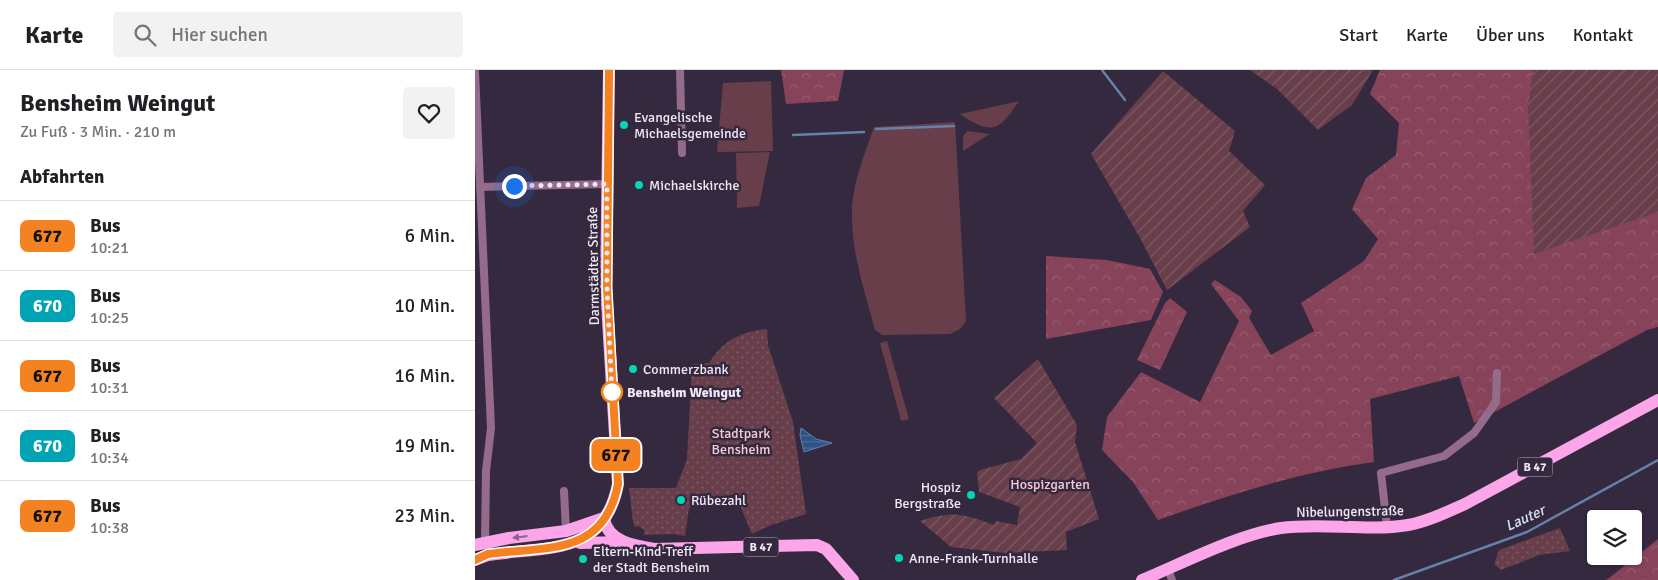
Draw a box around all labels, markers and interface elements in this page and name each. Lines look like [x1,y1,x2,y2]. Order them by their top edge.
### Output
search box [113,12,463,57]
text: Karte [25,20,83,50]
icon: search [131,21,159,49]
text: Hier suchen [171,23,268,47]
text: Start [1339,24,1378,46]
text: Karte [1406,24,1448,46]
text: Über uns [1476,24,1545,46]
text: Kontakt [1573,24,1633,46]
button: heart [403,87,455,139]
text: Bensheim Weingut [20,88,215,118]
place label: Evangelische Michaelsgemeinde [634,109,746,142]
marker: Evangelische Michaelsgemeinde [618,119,630,131]
text: Zu Fuß · 3 Min. · 210 m [20,122,176,142]
text: Abfahrten [20,165,104,189]
your location [502,174,527,199]
place label: Michaelskirche [649,177,739,194]
marker: Michaelskirche [633,179,645,191]
street label: Darmstädter Straße [584,207,603,325]
text: Bus [90,214,121,238]
text: 6 Min. [405,224,455,248]
text: 677 [33,225,62,247]
text: 10:21 [90,238,129,258]
text: Bus [90,284,121,308]
text: 10 Min. [394,294,455,318]
text: 670 [33,295,62,317]
text: 10:25 [90,308,129,328]
text: Bus [90,354,121,378]
place label: Commerzbank [643,361,729,378]
marker: Commerzbank [627,363,639,375]
text: 16 Min. [394,364,455,388]
text: 677 [33,365,62,387]
text: 10:31 [90,378,129,398]
marker: Bensheim Weingut [601,381,623,403]
place label: Bensheim Weingut [627,384,742,401]
text: Bus [90,424,121,448]
park label: Stadtpark Bensheim [712,425,770,458]
text: 19 Min. [394,434,455,458]
text: 670 [33,435,62,457]
line badge: 677 [587,439,645,471]
text: 677 [601,444,631,466]
text: 10:34 [90,448,129,468]
road number: B 47 [1517,458,1553,477]
park label: Hospizgarten [1010,476,1090,493]
place label: Hospiz Bergstraße [894,479,961,512]
marker: Hospiz Bergstraße [965,489,977,501]
place label: Rübezahl [691,492,746,509]
text: Bus [90,494,121,518]
marker: Rübezahl [675,494,687,506]
water label: Lauter [1502,500,1550,535]
street label: Nibelungenstraße [1296,502,1404,521]
text: 23 Min. [394,504,455,528]
text: 677 [33,505,62,527]
map controls [1587,510,1642,565]
button: layers [1587,510,1642,565]
text: 10:38 [90,518,129,538]
one-way arrow [512,533,528,541]
road number: B 47 [743,538,779,557]
place label: Eltern-Kind-Treff der Stadt Bensheim [593,543,710,576]
place label: Anne-Frank-Turnhalle [909,550,1038,567]
marker: Anne-Frank-Turnhalle [893,552,905,564]
marker: Eltern-Kind-Treff der Stadt Bensheim [577,553,589,565]

